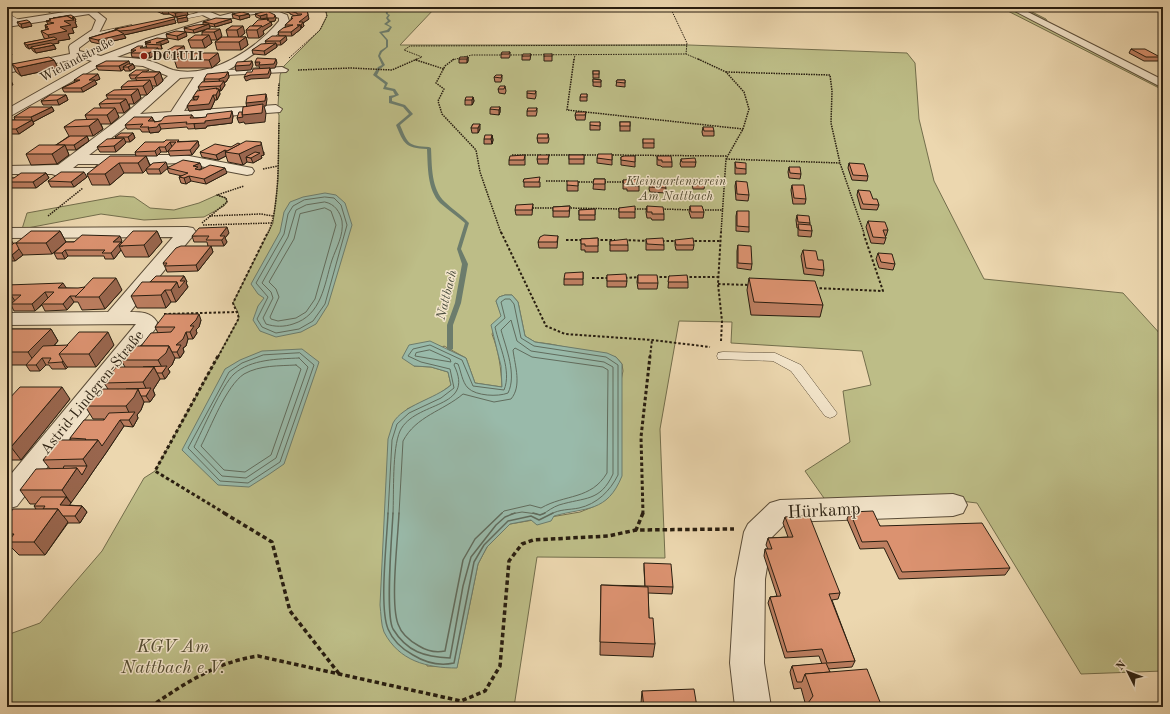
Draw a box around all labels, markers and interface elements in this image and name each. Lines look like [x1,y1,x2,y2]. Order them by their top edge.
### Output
street label: Wielandstraße [38,35,116,85]
place label: DC1ULI [152,50,203,63]
marker: DC1ULI [139,51,149,61]
park label: Kleingartenverein Am Nattbach [625,175,727,203]
water label: Nattbach [434,268,460,322]
street label: Astrid-Lindgren-Straße [39,328,148,458]
street label: Hürkamp [787,500,861,522]
park label: KGV Am Nattbach e.V. [120,638,225,677]
north arrow [1108,652,1148,692]
text: N [1115,659,1129,673]

